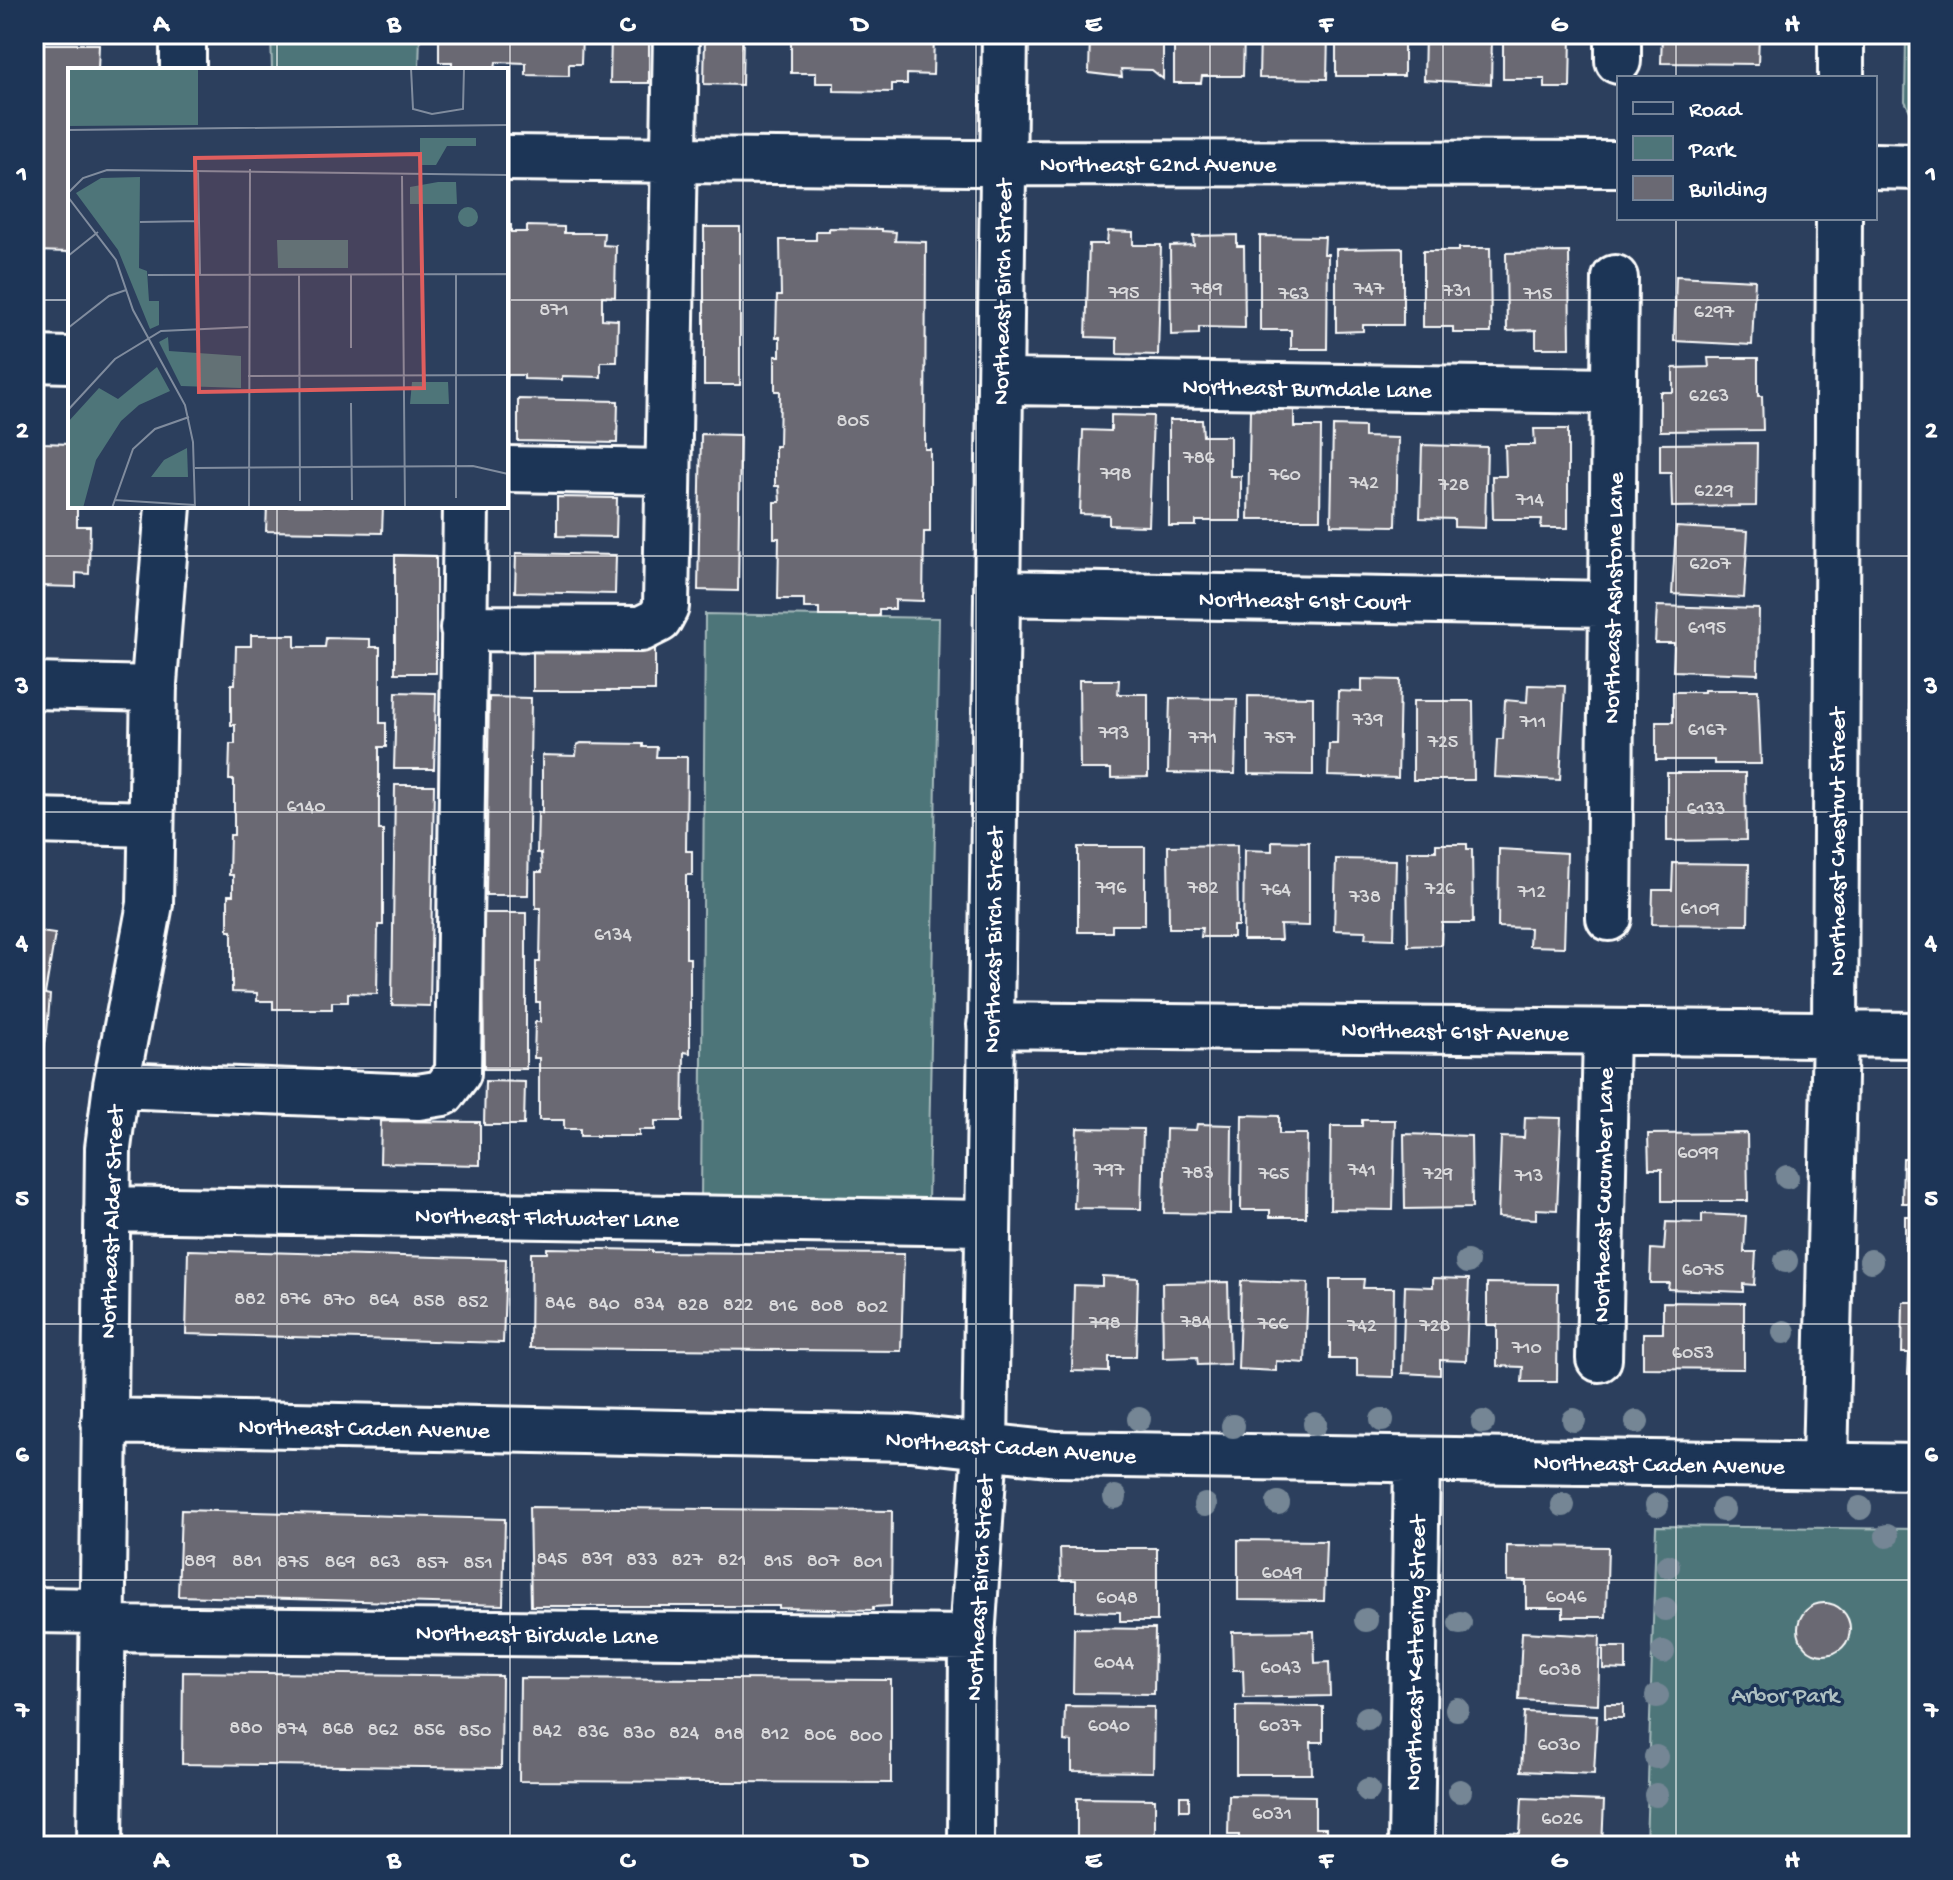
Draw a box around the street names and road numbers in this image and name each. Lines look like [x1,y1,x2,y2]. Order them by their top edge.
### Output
street label: Northeast 62nd Avenue [1040,152,1277,181]
street label: Northeast Birch Street [988,177,1021,405]
street label: Northeast Burndale Lane [1182,374,1432,407]
street label: Northeast Ashstone Lane [1599,471,1632,724]
street label: Northeast 61st Court [1198,586,1412,619]
street label: Northeast Chestnut Street [1825,706,1854,976]
street label: Northeast Birch Street [979,825,1012,1053]
street label: Northeast 61st Avenue [1341,1017,1570,1050]
street label: Northeast Cucumber Lane [1589,1067,1622,1323]
street label: Northeast Alder Street [95,1103,132,1339]
street label: Northeast Flatwater Lane [415,1203,680,1236]
street label: Northeast Caden Avenue [238,1414,490,1447]
street label: Northeast Caden Avenue [884,1426,1138,1473]
street label: Northeast Caden Avenue [1533,1450,1785,1483]
street label: Northeast Birch Street [961,1472,1002,1702]
street label: Northeast Kettering Street [1401,1513,1434,1791]
street label: Northeast Birdvale Lane [415,1620,659,1653]

